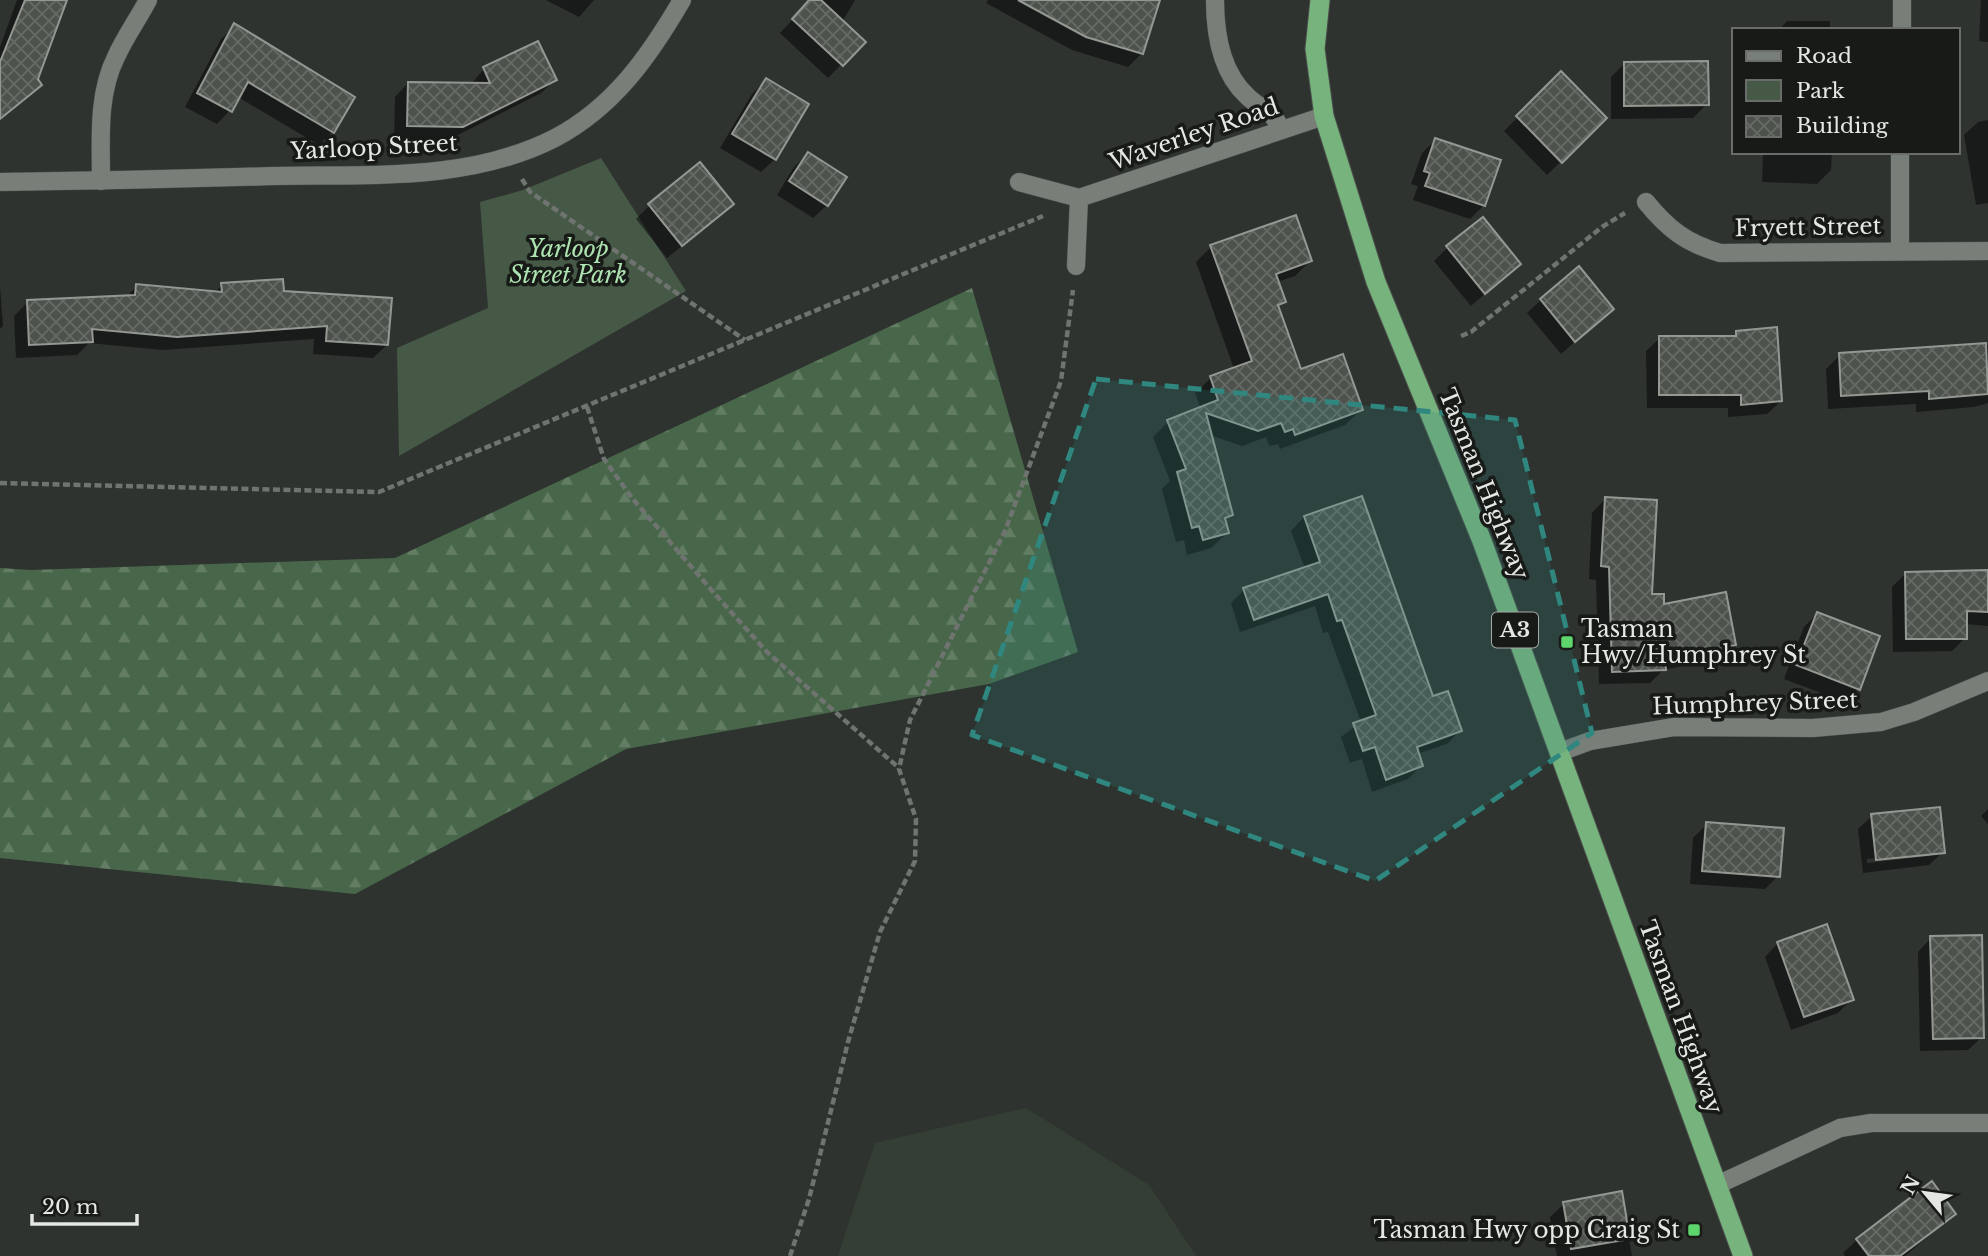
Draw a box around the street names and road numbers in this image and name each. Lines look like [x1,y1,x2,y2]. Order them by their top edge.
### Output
street label: Waverley Road [1105,92,1282,176]
street label: Yarloop Street [289,129,459,165]
street label: Fryett Street [1734,212,1882,242]
street label: Tasman Highway [1433,384,1535,584]
road number: A3 [1492,612,1538,648]
street label: Humphrey Street [1652,685,1859,721]
street label: Tasman Highway [1633,916,1729,1118]

